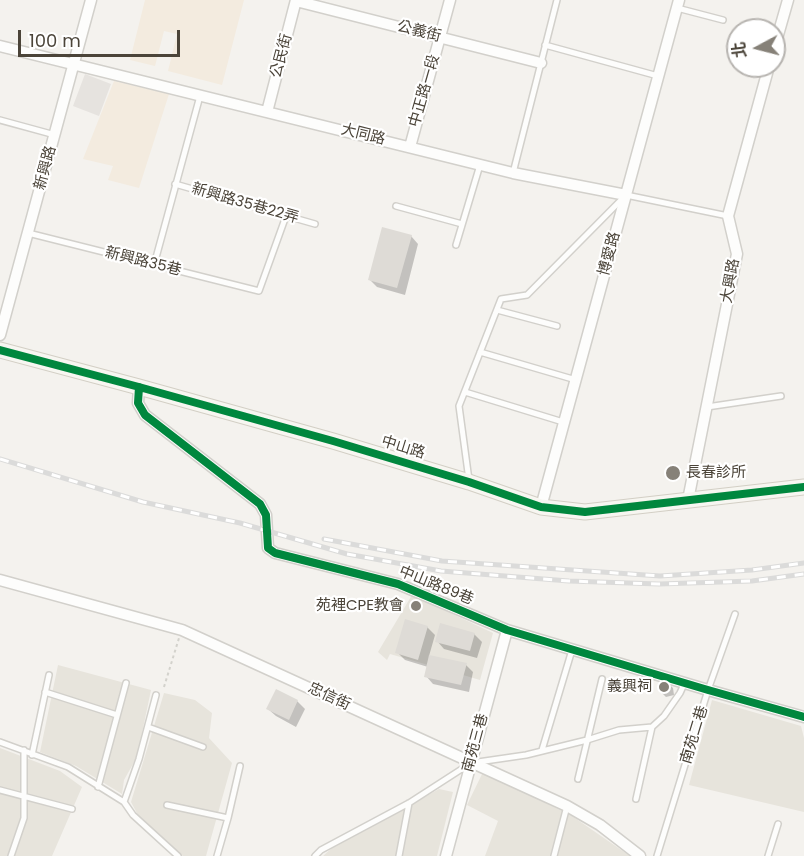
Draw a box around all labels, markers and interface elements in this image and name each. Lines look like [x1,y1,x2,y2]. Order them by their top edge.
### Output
scale bar [21,18,183,56]
street label: 公義街 [395,18,443,46]
north arrow [726,18,786,78]
text: 100 m [29,28,81,53]
street label: 公民街 [267,32,297,80]
text: 北 [727,41,752,59]
street label: 中正路一段 [406,52,444,130]
street label: 大同路 [339,121,387,149]
street label: 新興路 [31,144,61,192]
street label: 新興路35巷22弄 [189,180,301,228]
street label: 博愛路 [595,230,625,278]
street label: 新興路35巷 [103,244,183,280]
street label: 大興路 [718,257,744,305]
street label: 中山路 [379,433,427,463]
marker: 長春診所 [664,464,682,482]
place label: 長春診所 [686,464,746,482]
street label: 中山路89巷 [396,563,476,609]
place label: 苑裡CPE教會 [316,597,404,615]
marker: 苑裡CPE教會 [409,599,423,613]
place label: 義興祠 [607,678,652,696]
street label: 忠信街 [305,679,353,715]
marker: 義興祠 [657,680,671,694]
street label: 南苑二巷 [678,704,712,766]
street label: 南苑三巷 [460,712,492,774]

